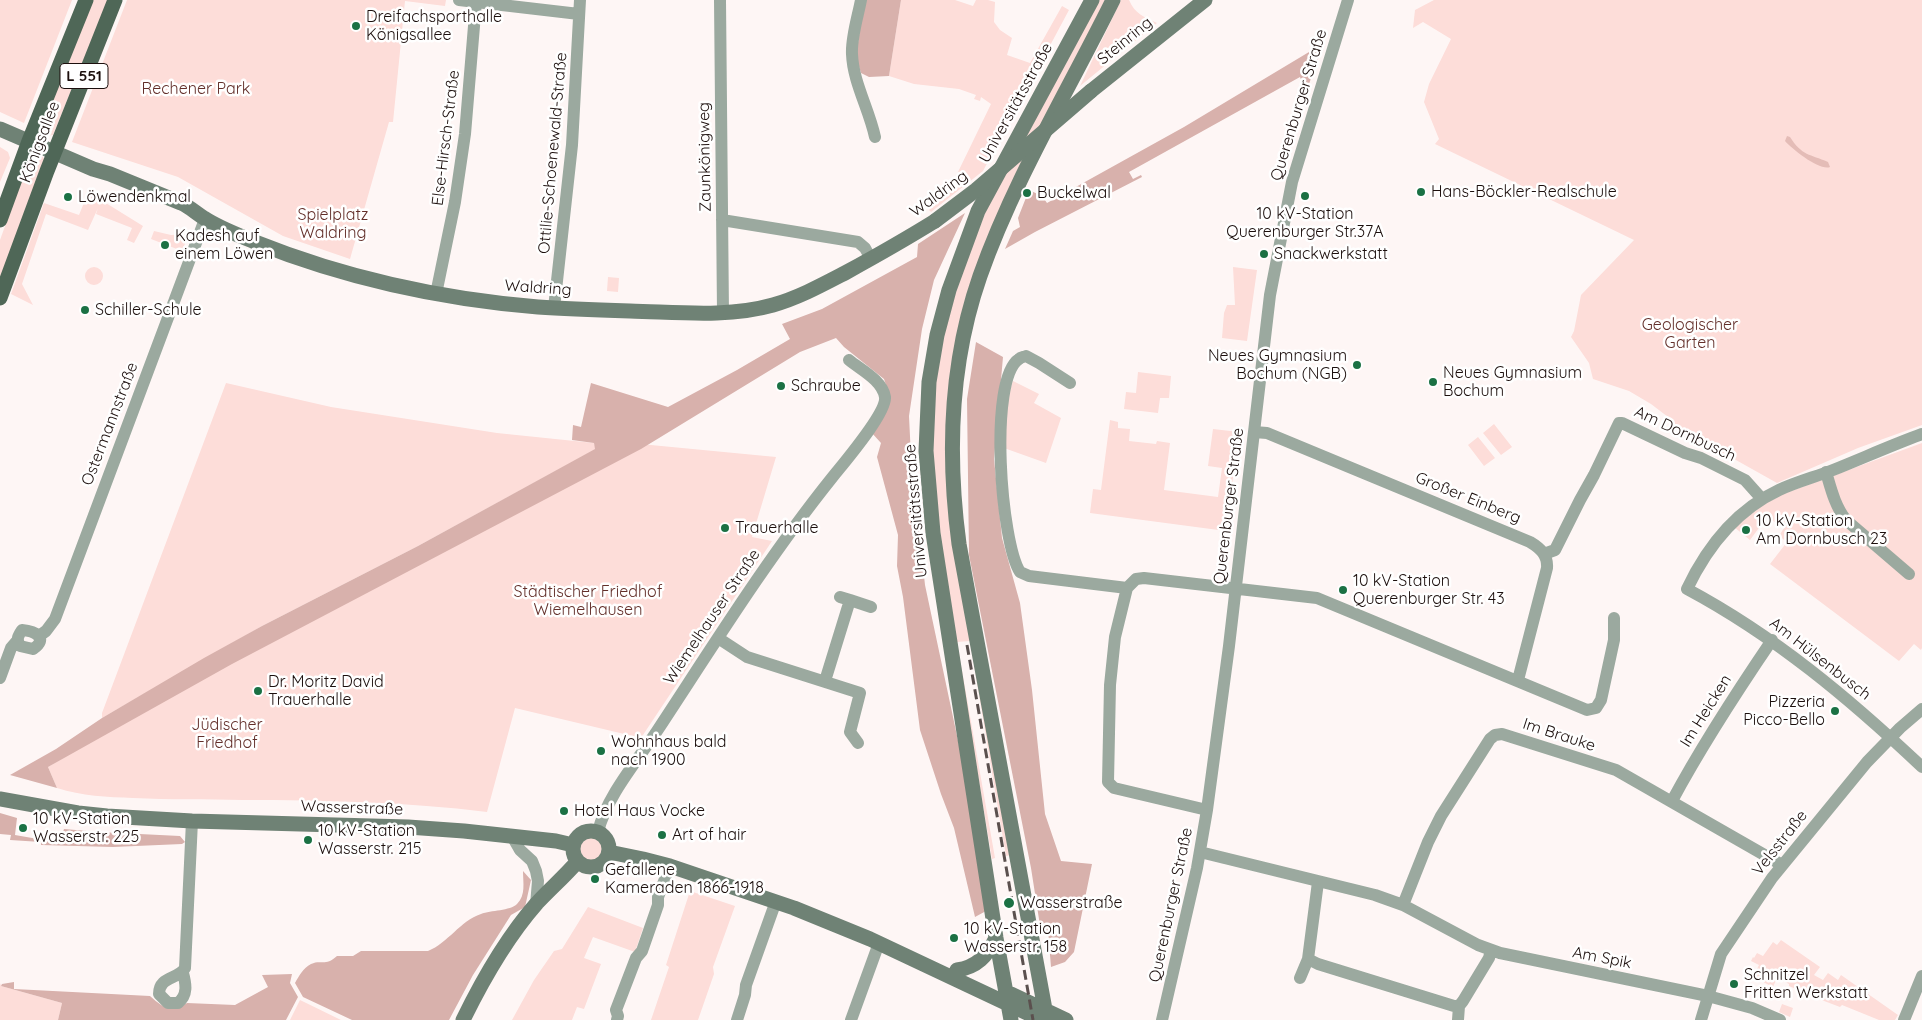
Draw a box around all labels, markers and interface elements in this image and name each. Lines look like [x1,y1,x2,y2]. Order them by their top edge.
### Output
place label: Dreifachsporthalle Königsallee [366,7,502,45]
street label: Steinring [1094,13,1156,69]
marker: Dreifachsporthalle Königsallee [350,20,362,32]
street label: Querenburger Straße [1267,27,1331,183]
street label: Universitätsstraße [975,40,1057,166]
street label: Ottilie-Schoenewald-Straße [535,51,571,255]
road number: L 551 [60,64,108,88]
street label: Else-Hirsch-Straße [428,69,464,207]
park label: Rechener Park [142,79,250,99]
street label: Königsallee [16,99,64,185]
street label: Zaunkönigweg [694,102,716,212]
street label: Waldring [906,167,972,221]
place label: Hans-Böckler-Realschule [1431,182,1617,202]
place label: Buckelwal [1037,183,1111,203]
marker: Hans-Böckler-Realschule [1415,186,1427,198]
place label: Löwendenkmal [78,187,191,207]
marker: Buckelwal [1021,187,1033,199]
marker: 10 kV-Station Querenburger Str.37A [1299,190,1311,202]
marker: Löwendenkmal [62,191,74,203]
place label: 10 kV-Station Querenburger Str.37A [1226,204,1384,242]
park label: Spielplatz Waldring [298,205,368,243]
place label: Kadesh auf einem Löwen [175,226,273,264]
marker: Kadesh auf einem Löwen [159,239,171,251]
place label: Snackwerkstatt [1274,244,1388,264]
marker: Snackwerkstatt [1258,248,1270,260]
street label: Waldring [504,276,572,300]
place label: Schiller-Schule [95,300,201,320]
marker: Schiller-Schule [79,304,91,316]
park label: Geologischer Garten [1642,315,1738,353]
place label: Neues Gymnasium Bochum (NGB) [1208,346,1347,384]
marker: Neues Gymnasium Bochum (NGB) [1351,359,1363,371]
street label: Ostermannstraße [78,360,142,488]
place label: Neues Gymnasium Bochum [1443,363,1582,401]
place label: Schraube [791,376,861,396]
marker: Neues Gymnasium Bochum [1427,376,1439,388]
marker: Schraube [775,380,787,392]
street label: Am Dornbusch [1631,402,1739,466]
street label: Querenburger Straße [1210,427,1248,585]
street label: Universitätsstraße [901,443,931,579]
street label: Großer Einberg [1412,468,1524,528]
place label: 10 kV-Station Am Dornbusch 23 [1756,511,1887,549]
place label: Trauerhalle [735,518,819,538]
marker: Trauerhalle [719,522,731,534]
marker: 10 kV-Station Am Dornbusch 23 [1740,524,1752,536]
street label: Wiemelhauser Straße [660,546,764,688]
place label: 10 kV-Station Querenburger Str. 43 [1353,571,1505,609]
park label: Städtischer Friedhof Wiemelhausen [514,582,662,620]
marker: 10 kV-Station Querenburger Str. 43 [1337,584,1349,596]
street label: Am Hülsenbusch [1766,614,1874,704]
street label: Im Heicken [1676,671,1736,751]
place label: Dr. Moritz David Trauerhalle [268,672,384,710]
marker: Dr. Moritz David Trauerhalle [252,685,264,697]
place label: Pizzeria Picco-Bello [1743,692,1825,730]
marker: Pizzeria Picco-Bello [1829,705,1841,717]
street label: Im Brauke [1520,714,1598,756]
park label: Jüdischer Friedhof [191,715,263,753]
place label: Wohnhaus bald nach 1900 [611,732,726,770]
marker: Wohnhaus bald nach 1900 [595,745,607,757]
street label: Wasserstraße [300,797,404,819]
place label: Hotel Haus Vocke [574,801,705,821]
marker: Hotel Haus Vocke [558,805,570,817]
street label: Velsstraße [1748,806,1812,880]
place label: 10 kV-Station Wasserstr. 225 [33,809,139,847]
place label: 10 kV-Station Wasserstr. 215 [318,821,421,859]
marker: 10 kV-Station Wasserstr. 225 [17,822,29,834]
place label: Art of hair [672,825,746,845]
street label: Querenburger Straße [1145,826,1197,984]
marker: Art of hair [656,829,668,841]
marker: 10 kV-Station Wasserstr. 215 [302,834,314,846]
place label: Gefallene Kameraden 1866-1918 [605,860,764,898]
marker: Gefallene Kameraden 1866-1918 [589,873,601,885]
place label: Wasserstraße [1020,893,1123,913]
marker: Wasserstraße [1002,896,1016,910]
place label: 10 kV-Station Wasserstr. 158 [964,919,1067,957]
marker: 10 kV-Station Wasserstr. 158 [948,932,960,944]
street label: Am Spik [1571,943,1633,973]
place label: Schnitzel Fritten Werkstatt [1744,965,1868,1003]
marker: Schnitzel Fritten Werkstatt [1728,978,1740,990]

